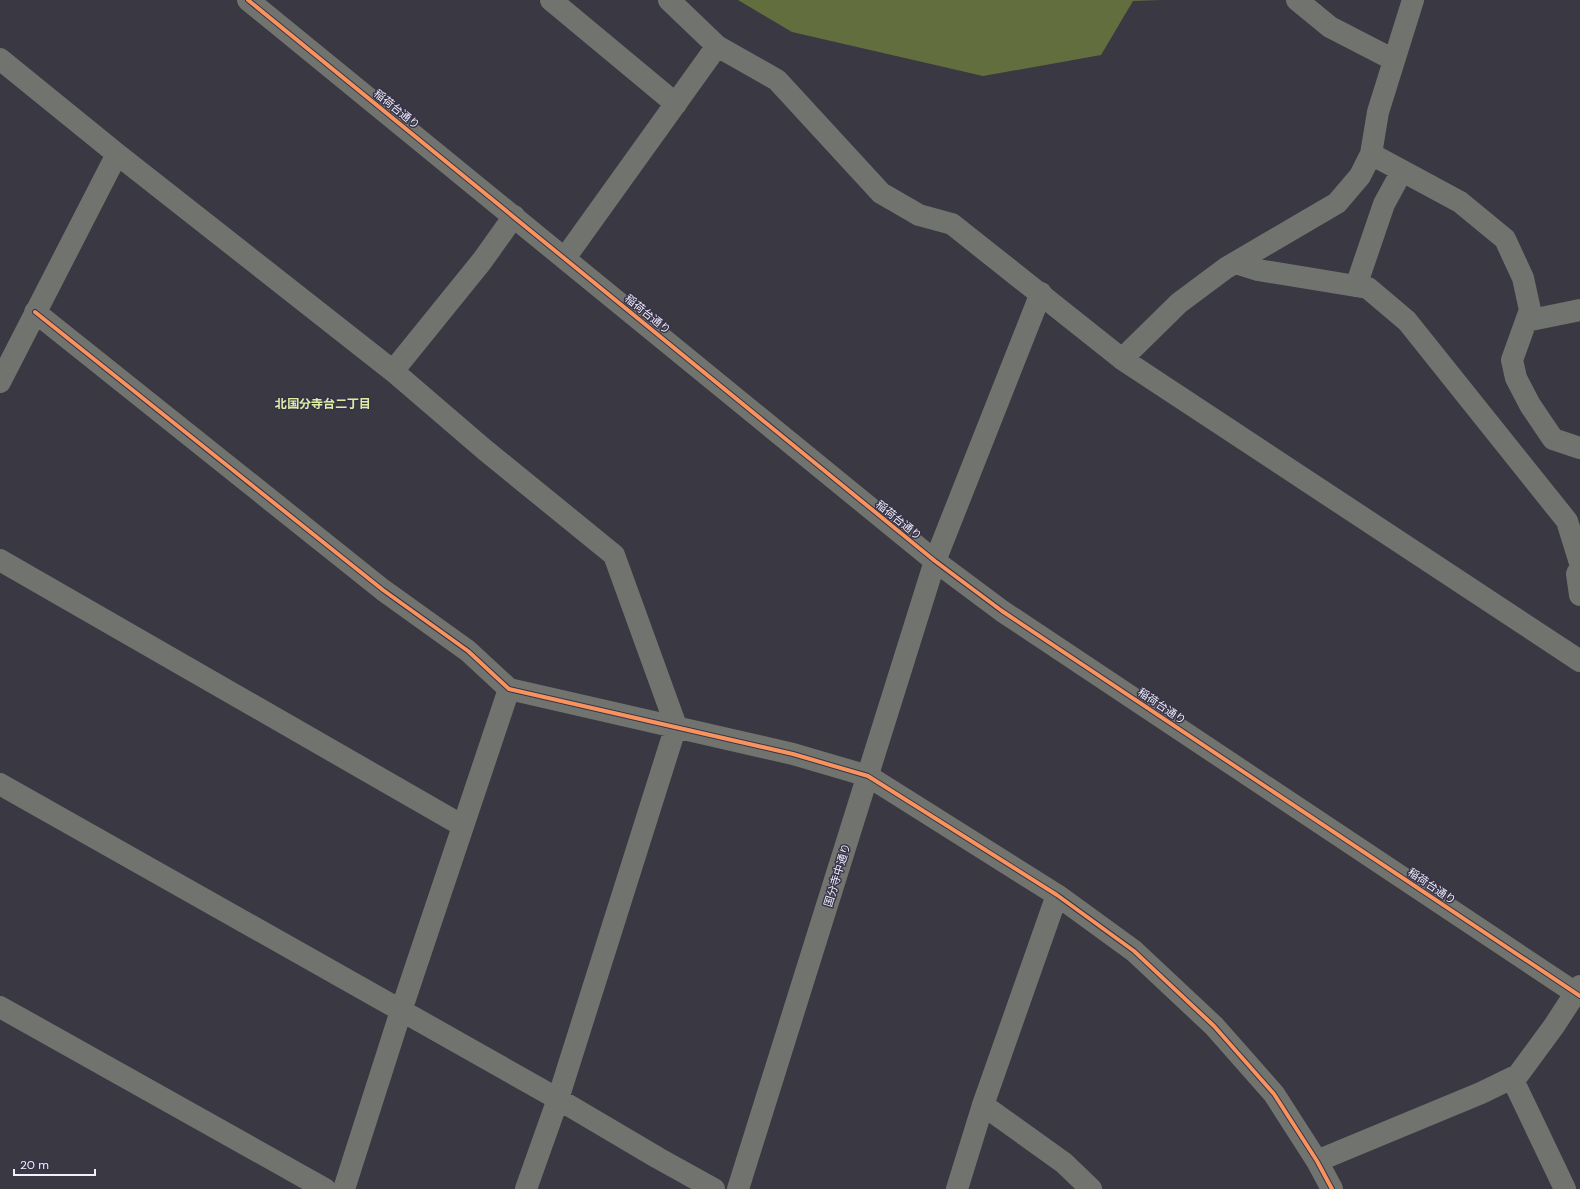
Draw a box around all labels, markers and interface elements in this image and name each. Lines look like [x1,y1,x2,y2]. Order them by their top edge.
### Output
street label: 稲荷台通り [371,86,423,132]
street label: 稲荷台通り [622,291,674,337]
district label: 北国分寺台二丁目 [275,396,371,412]
street label: 稲荷台通り [873,497,925,543]
street label: 稲荷台通り [1135,685,1189,727]
street label: 国分寺中通り [821,841,853,909]
street label: 稲荷台通り [1405,865,1459,907]
scale bar [14,1151,95,1177]
text: 20 m [20,1157,49,1173]

